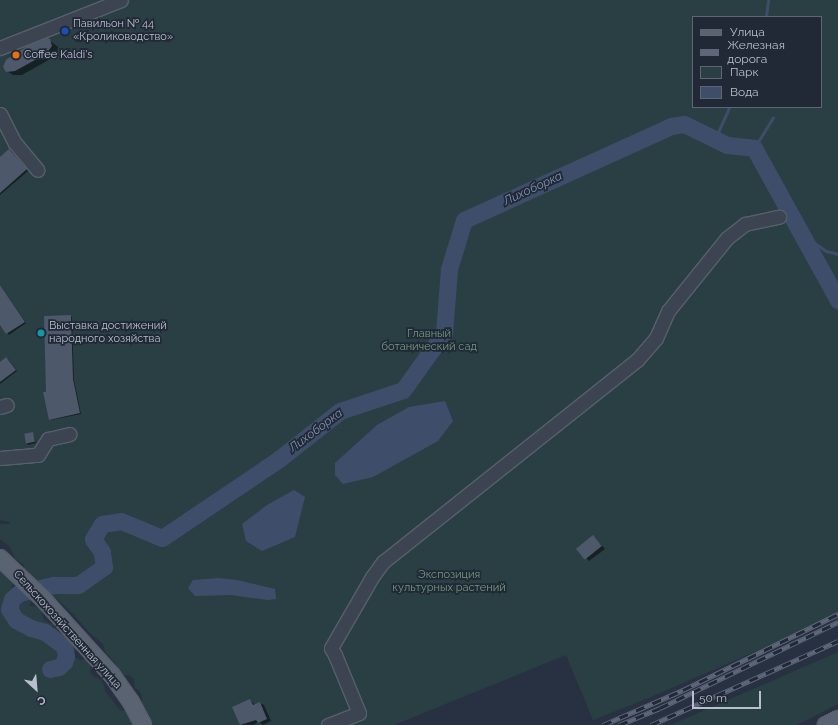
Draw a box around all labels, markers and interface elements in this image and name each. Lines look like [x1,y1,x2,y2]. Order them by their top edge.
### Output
legend [692,16,822,108]
place label: Павильон № 44 «Кролиководство» [73,18,173,44]
text: Улица [730,25,765,39]
marker: Павильон № 44 «Кролиководство» [60,26,70,36]
text: Железная дорога [727,38,785,66]
place label: Coffee Kaldi's [24,48,93,62]
marker: Coffee Kaldi's [11,50,21,60]
text: Парк [730,65,759,79]
text: Вода [730,85,759,99]
water label: Лихоборка [501,169,565,209]
place label: Выставка достижений народного хозяйства [49,320,167,346]
marker: Выставка достижений народного хозяйства [36,328,46,338]
park label: Главный ботанический сад [381,328,477,354]
water label: Лихоборка [286,406,346,456]
street label: Сельскохозяйственная улица [10,568,124,692]
park label: Экспозиция культурных растений [392,569,506,595]
north arrow [16,669,56,709]
scale bar [694,683,763,709]
text: 50 m [699,691,727,705]
text: С [35,693,48,708]

